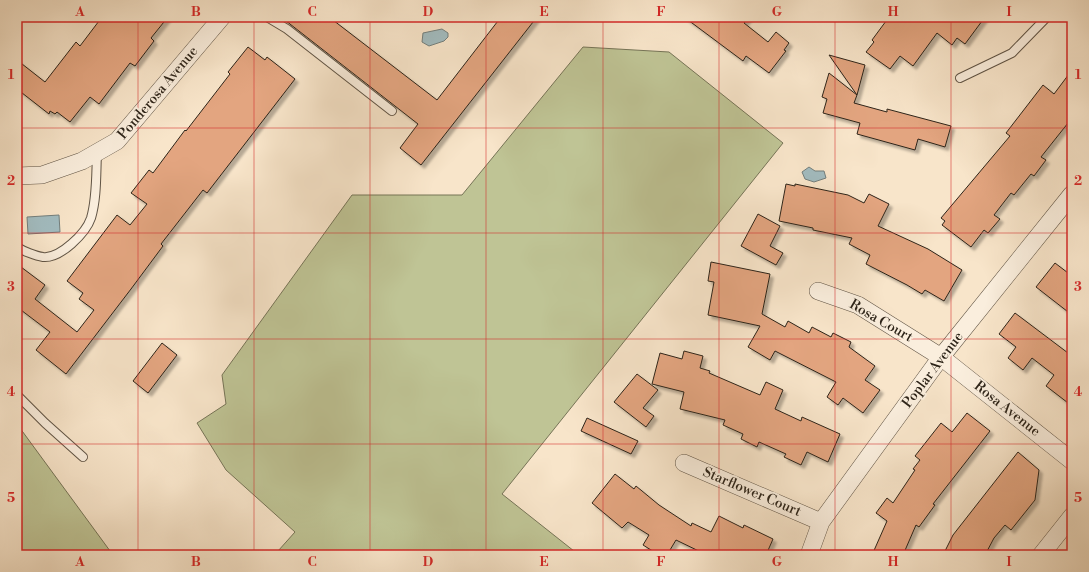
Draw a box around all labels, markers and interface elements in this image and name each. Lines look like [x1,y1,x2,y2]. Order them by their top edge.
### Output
text: A [74,4,85,20]
text: B [191,4,201,20]
text: C [307,4,317,20]
text: D [423,4,433,20]
text: E [539,4,549,20]
text: F [656,4,666,20]
text: G [772,4,783,20]
text: H [888,4,899,20]
text: I [1006,4,1012,20]
street label: Ponderosa Avenue [114,43,202,143]
text: 1 [8,67,15,83]
text: 1 [1075,67,1082,83]
text: 2 [7,173,15,189]
text: 2 [1074,173,1082,189]
text: 3 [7,279,15,295]
text: 3 [1074,279,1082,295]
street label: Rosa Court [846,296,916,346]
street label: Poplar Avenue [898,328,968,412]
street label: Rosa Avenue [970,377,1044,441]
text: 4 [7,384,16,400]
text: 4 [1074,384,1083,400]
street label: Starflower Court [700,463,804,521]
text: 5 [7,490,15,506]
text: 5 [1074,490,1082,506]
text: A [74,554,85,570]
text: B [191,554,201,570]
text: C [307,554,317,570]
text: D [423,554,433,570]
text: E [539,554,549,570]
text: F [656,554,666,570]
text: G [772,554,783,570]
text: H [888,554,899,570]
text: I [1006,554,1012,570]

